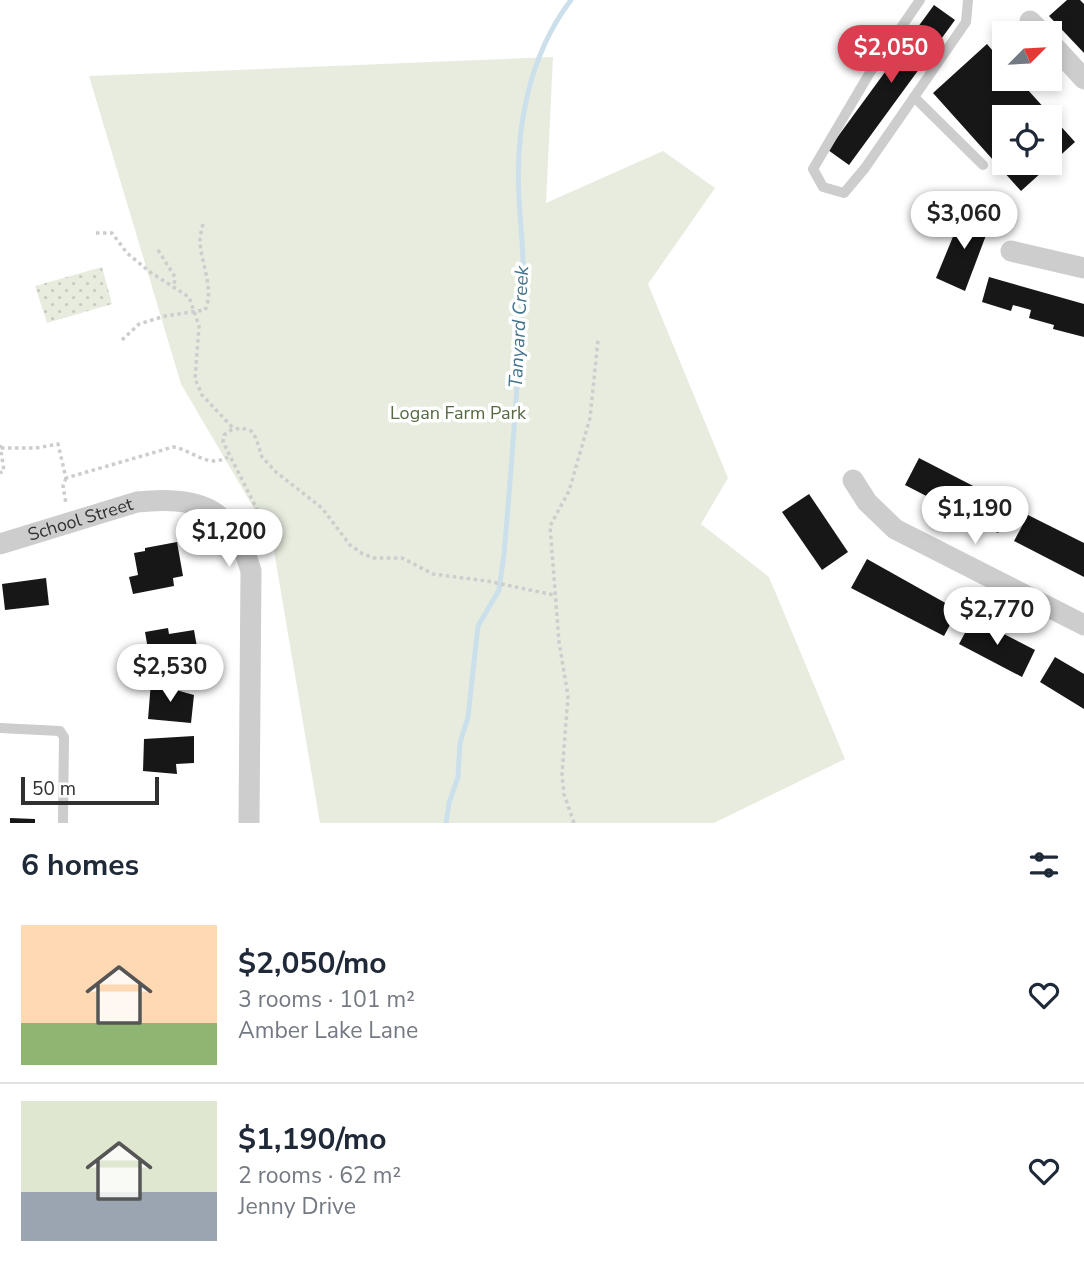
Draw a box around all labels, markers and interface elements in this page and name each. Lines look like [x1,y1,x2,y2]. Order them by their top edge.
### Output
north arrow [992,21,1062,91]
map controls [992,21,1062,175]
pin: $2,050 [834,25,948,85]
text: $2,050 [854,32,928,63]
button: locate [992,105,1062,175]
pin: $3,060 [907,191,1021,251]
text: $3,060 [927,198,1001,229]
water label: Tanyard Creek [503,265,535,389]
park label: Logan Farm Park [390,401,527,425]
pin: $1,190 [918,486,1032,546]
street label: School Street [25,492,137,547]
text: $1,190 [938,493,1012,524]
pin: $1,200 [172,510,286,569]
text: $1,200 [192,516,266,547]
pin: $2,770 [940,588,1054,647]
text: $2,770 [960,594,1034,625]
pin: $2,530 [113,644,227,704]
text: $2,530 [133,651,207,682]
scale bar [21,774,159,806]
text: 50 m [32,776,76,802]
text: 6 homes [21,845,139,886]
icon: filters [1025,846,1063,884]
text: $2,050/mo [238,943,387,984]
icon: home [77,953,161,1037]
icon: heart [1025,976,1063,1014]
text: 3 rooms · 101 m² [238,984,415,1015]
text: Amber Lake Lane [238,1015,418,1046]
text: $1,190/mo [238,1119,387,1160]
icon: home [77,1129,161,1213]
icon: heart [1025,1152,1063,1190]
text: 2 rooms · 62 m² [238,1160,401,1191]
text: Jenny Drive [238,1191,356,1222]

